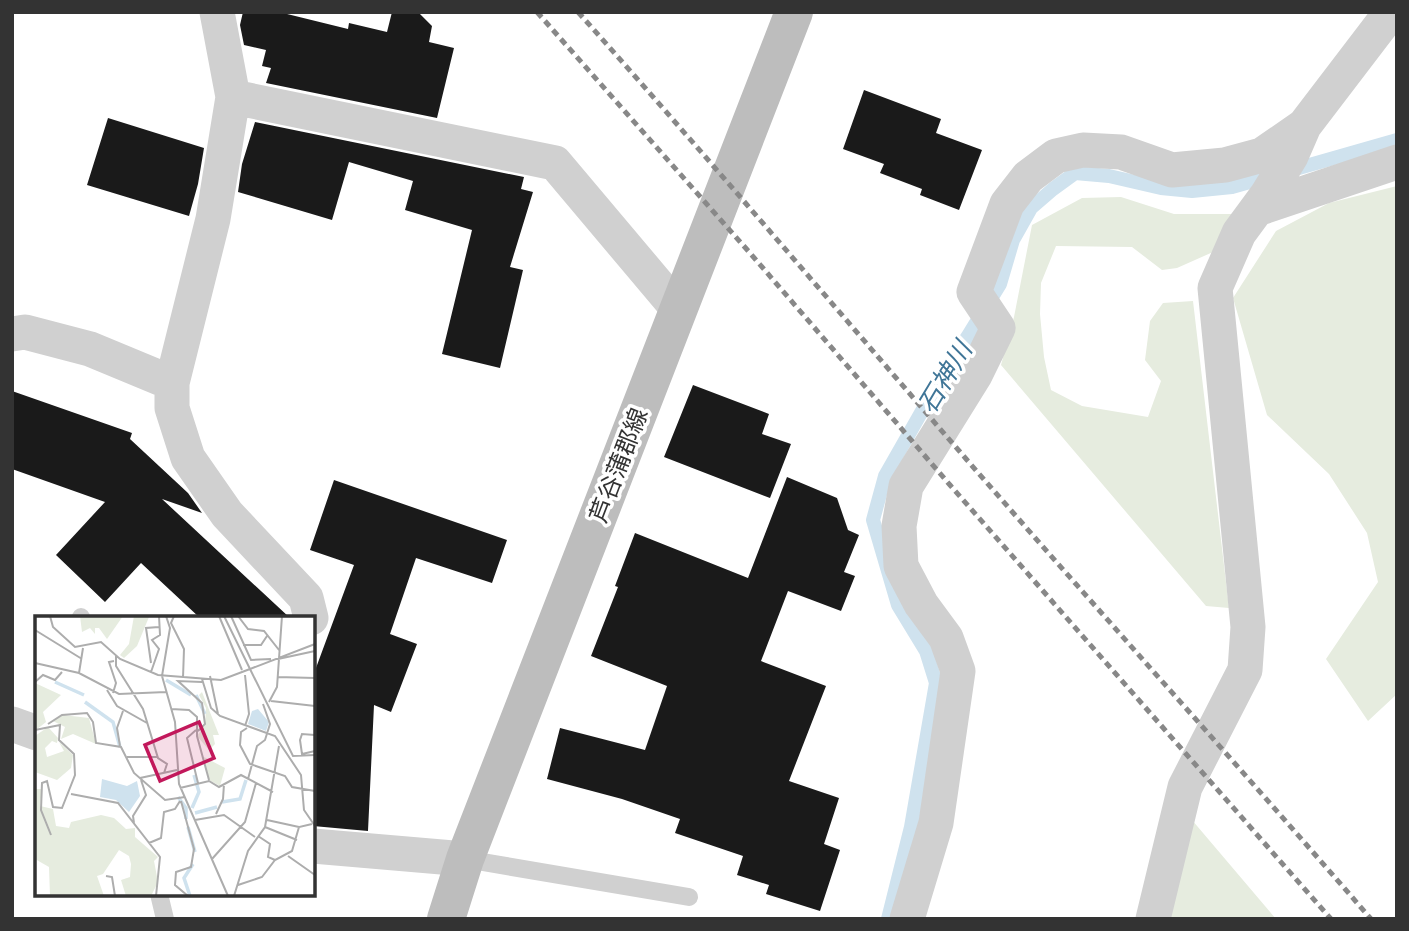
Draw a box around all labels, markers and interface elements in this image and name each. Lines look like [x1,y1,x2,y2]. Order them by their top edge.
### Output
water label: 石神川 [909,332,980,419]
street label: 芦谷蒲郡線 [582,403,654,527]
inset map [35,616,315,896]

